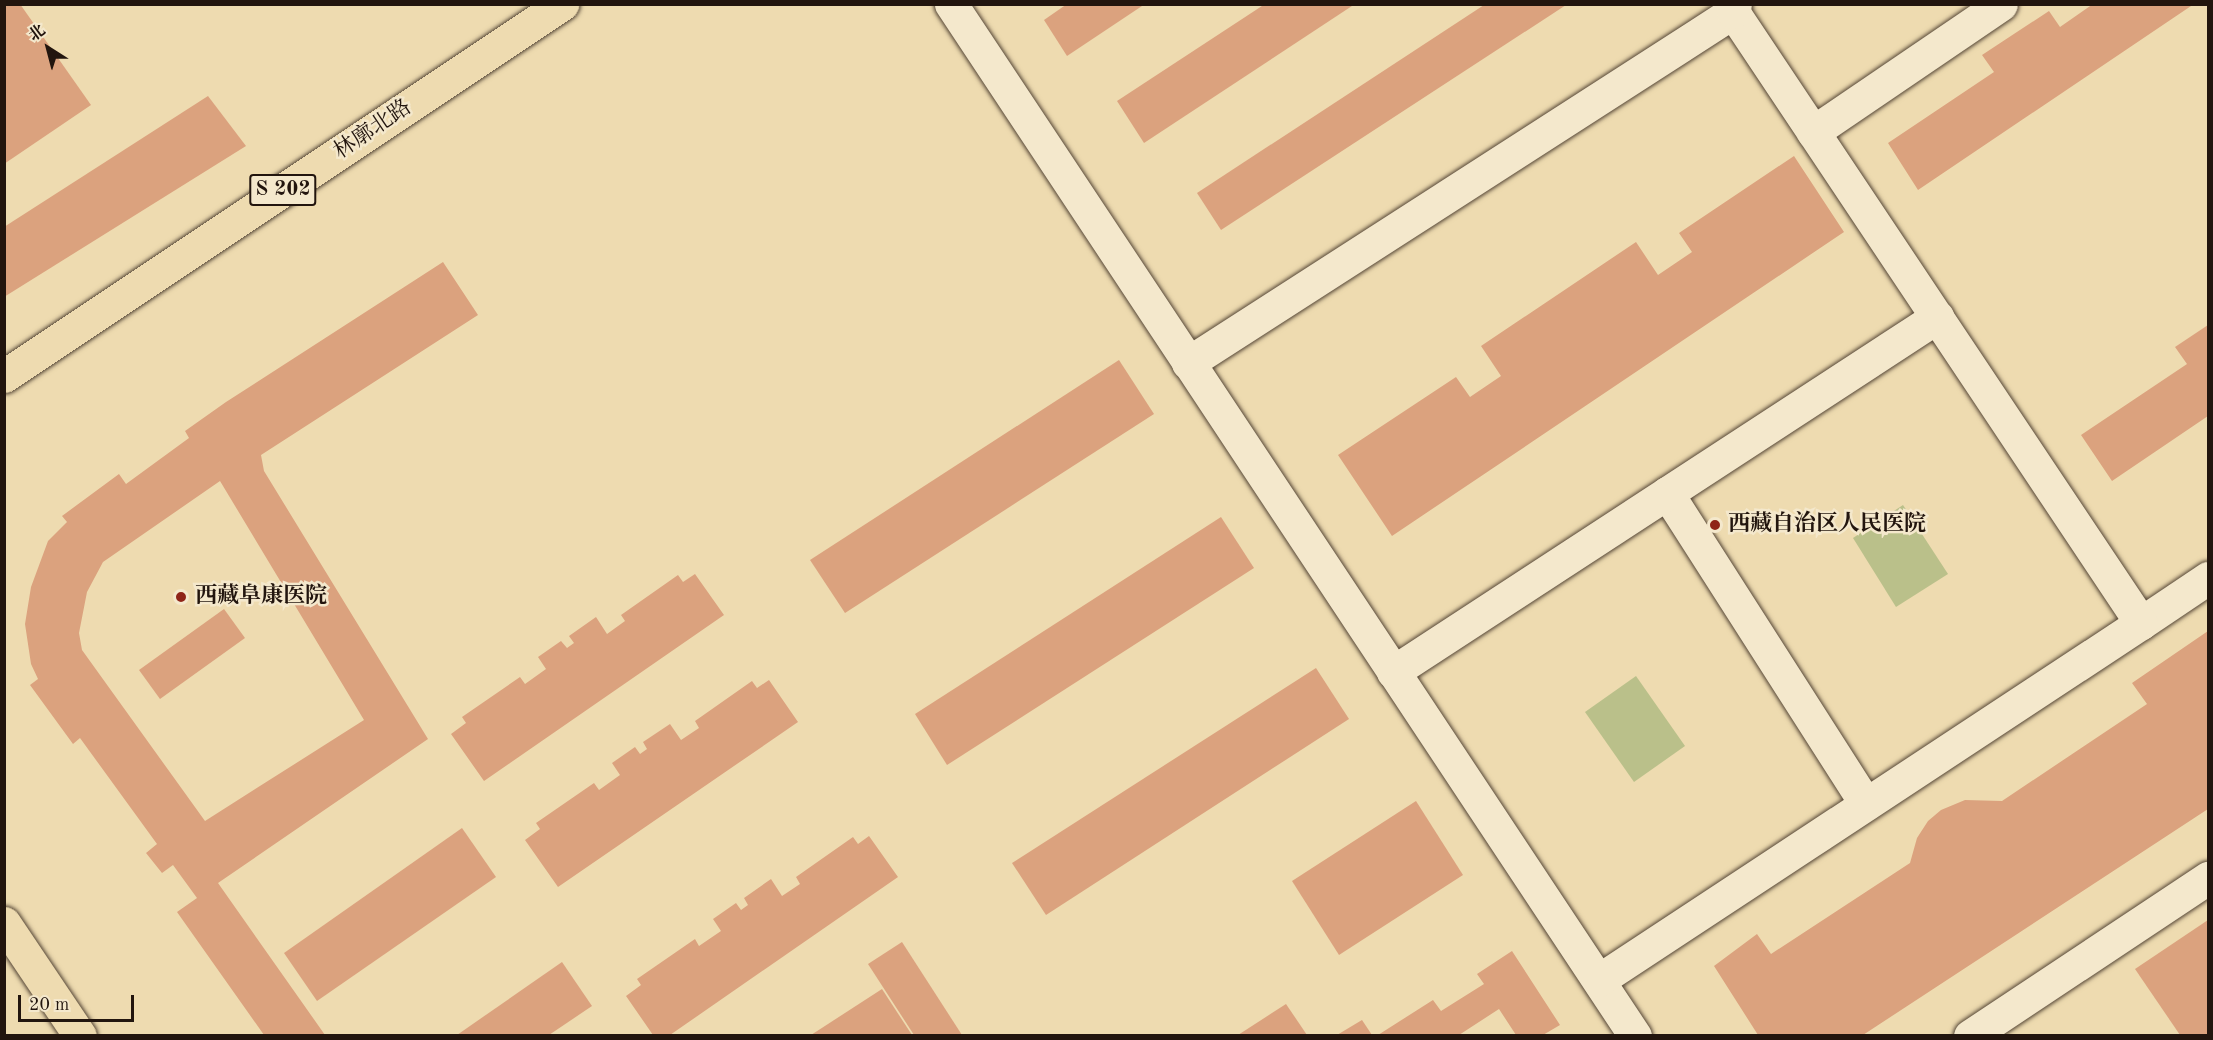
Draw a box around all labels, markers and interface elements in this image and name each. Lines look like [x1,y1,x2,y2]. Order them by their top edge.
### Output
north arrow [18,18,78,78]
text: 北 [26,22,49,45]
street label: 林廓北路 [329,94,417,166]
road number: S 202 [248,172,318,208]
place label: 西藏自治区人民医院 [1728,512,1926,538]
marker: 西藏自治区人民医院 [1706,516,1724,534]
place label: 西藏阜康医院 [195,584,327,610]
marker: 西藏阜康医院 [172,588,190,606]
scale bar [21,983,136,1021]
text: 20 m [29,996,69,1014]

